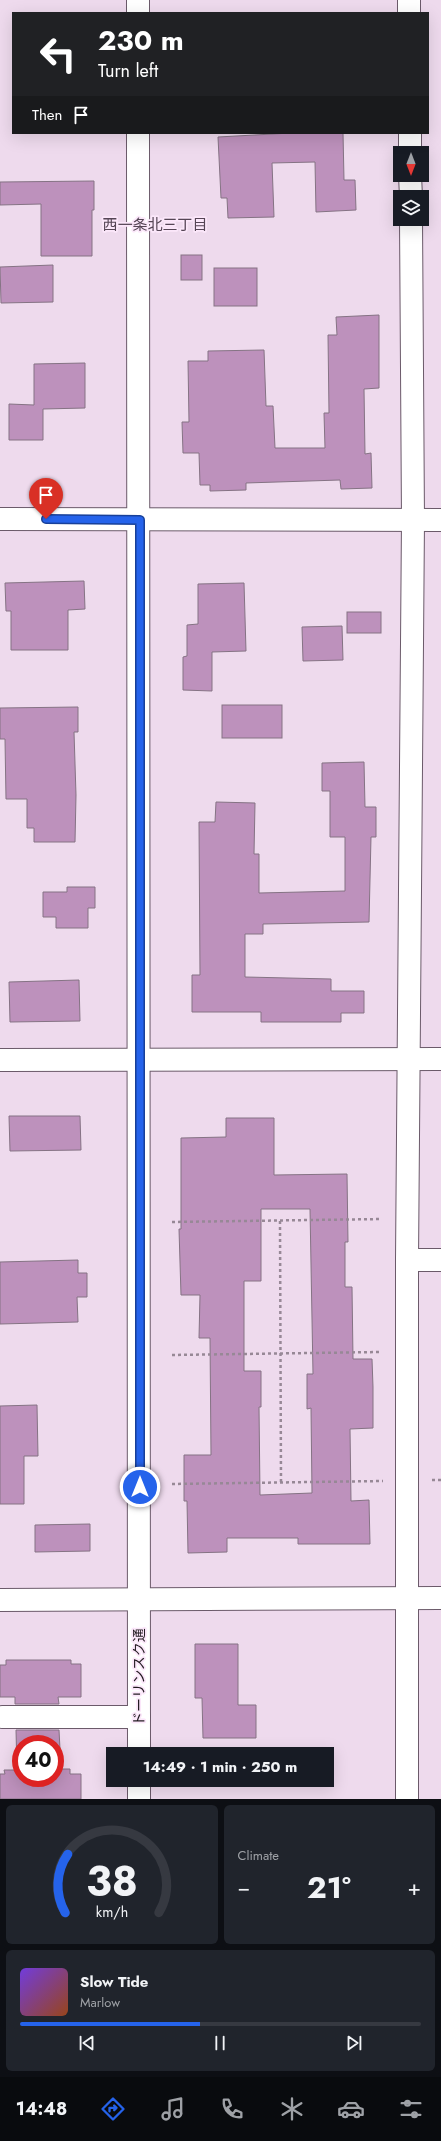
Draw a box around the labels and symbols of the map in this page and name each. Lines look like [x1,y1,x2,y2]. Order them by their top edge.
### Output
north arrow [393,146,429,182]
district label: 西一条北三丁目 [102,214,208,236]
pin [29,478,63,519]
position arrow [119,1466,161,1508]
street label: ドーリンスク通 [129,1628,149,1726]
speed limit sign: 40 [12,1735,64,1787]

